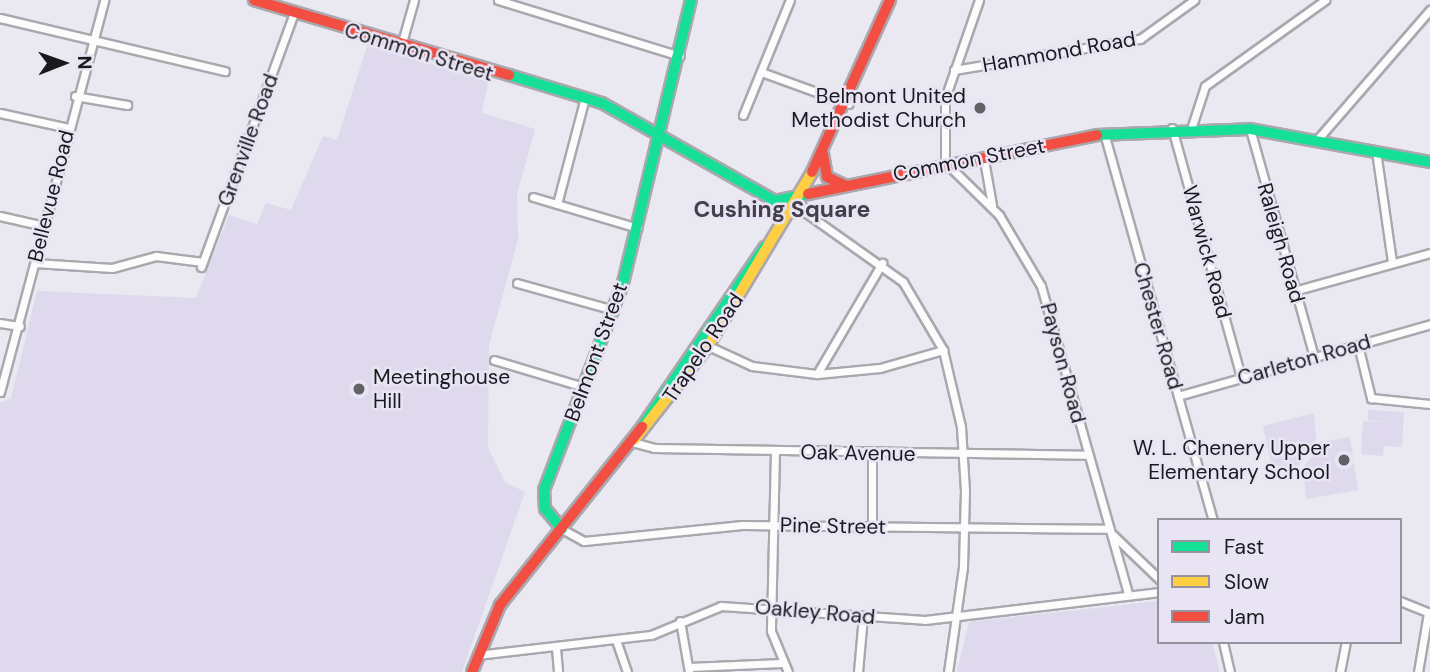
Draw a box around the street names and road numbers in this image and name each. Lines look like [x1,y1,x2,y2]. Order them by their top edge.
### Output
street label: Common Street [341,17,497,87]
street label: Hammond Road [980,26,1138,78]
street label: Grenville Road [212,70,284,210]
street label: Bellevue Road [22,127,80,265]
street label: Common Street [891,133,1047,187]
street label: Raleigh Road [1252,180,1310,306]
street label: Warwick Road [1177,183,1237,321]
street label: Chester Road [1128,259,1188,393]
street label: Belmont Street [559,279,633,425]
street label: Trapelo Road [657,289,749,407]
street label: Payson Road [1035,300,1091,426]
street label: Carleton Road [1234,329,1374,391]
street label: Oak Avenue [800,439,916,467]
street label: Pine Street [780,512,886,540]
street label: Oakley Road [754,594,876,630]

